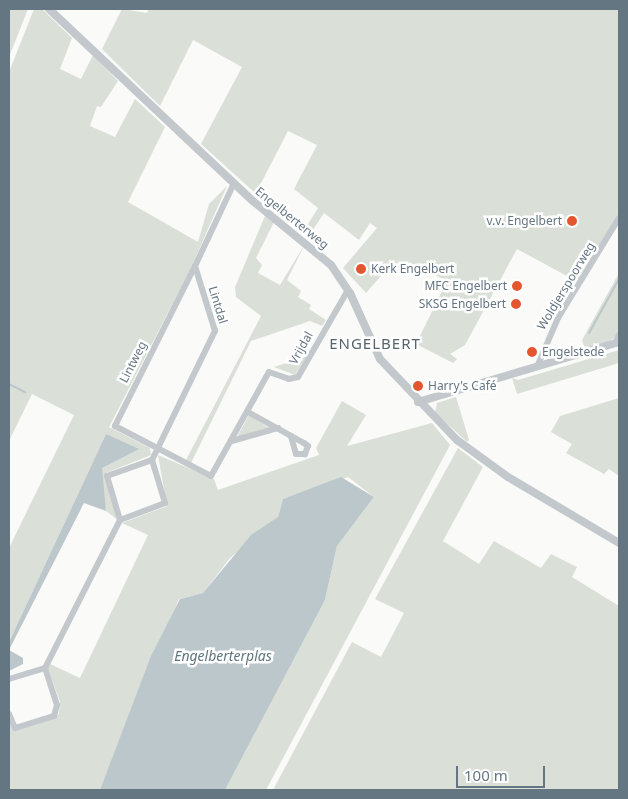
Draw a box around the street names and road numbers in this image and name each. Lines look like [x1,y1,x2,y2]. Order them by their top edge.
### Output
street label: Engelberterweg [252,184,332,252]
street label: Woldjerspoorweg [534,240,598,332]
street label: Lintdal [206,285,230,325]
street label: Vrijdal [286,329,316,367]
street label: Lintweg [116,339,150,385]

